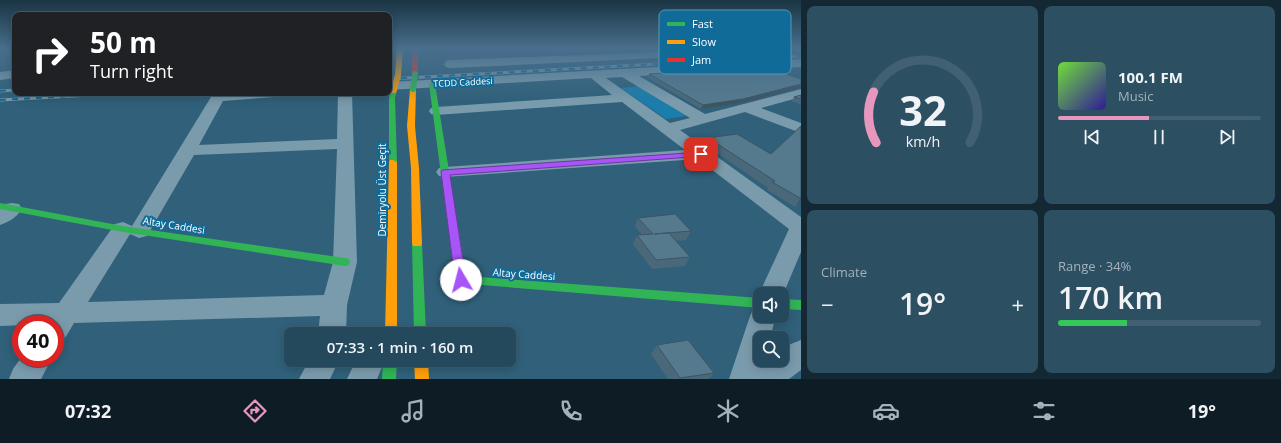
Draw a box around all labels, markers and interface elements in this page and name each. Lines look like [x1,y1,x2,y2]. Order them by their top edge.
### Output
legend [659,10,791,74]
text: Fast [692,16,713,31]
text: 50 m [90,23,157,61]
icon: right [24,28,76,80]
text: Slow [692,34,716,49]
text: Jam [691,52,711,67]
text: Turn right [90,59,173,83]
text: 100.1 FM [1118,67,1183,87]
street label: TCDD Caddesi [433,74,493,90]
text: 32 [899,82,946,138]
text: Music [1118,87,1153,105]
icon: previous [1081,126,1103,148]
icon: pause [1148,126,1170,148]
icon: next [1216,126,1238,148]
text: km/h [905,132,940,151]
pin [684,137,718,171]
street label: Demiryolu Üst Geçit [375,143,389,237]
icon: arrive [690,143,712,165]
street label: Altay Caddesi [142,213,206,237]
text: Range · 34% [1058,257,1131,275]
position arrow [440,259,482,301]
text: Climate [821,263,867,281]
street label: Altay Caddesi [492,265,556,283]
text: 170 km [1058,277,1163,318]
text: 19° [899,283,946,324]
map controls [753,287,789,367]
button: sound [753,287,789,323]
text: − [821,289,834,319]
text: + [1011,289,1024,319]
speed limit sign: 40 [12,315,64,367]
button: search [753,331,789,367]
text: 07:33 · 1 min · 160 m [327,337,473,357]
icon: directions [241,397,269,425]
icon: music [399,397,427,425]
icon: phone [557,397,585,425]
icon: climate [714,397,742,425]
icon: car [872,397,900,425]
icon: filters [1030,397,1058,425]
text: 07:32 [65,399,111,423]
text: 19° [1188,399,1216,423]

